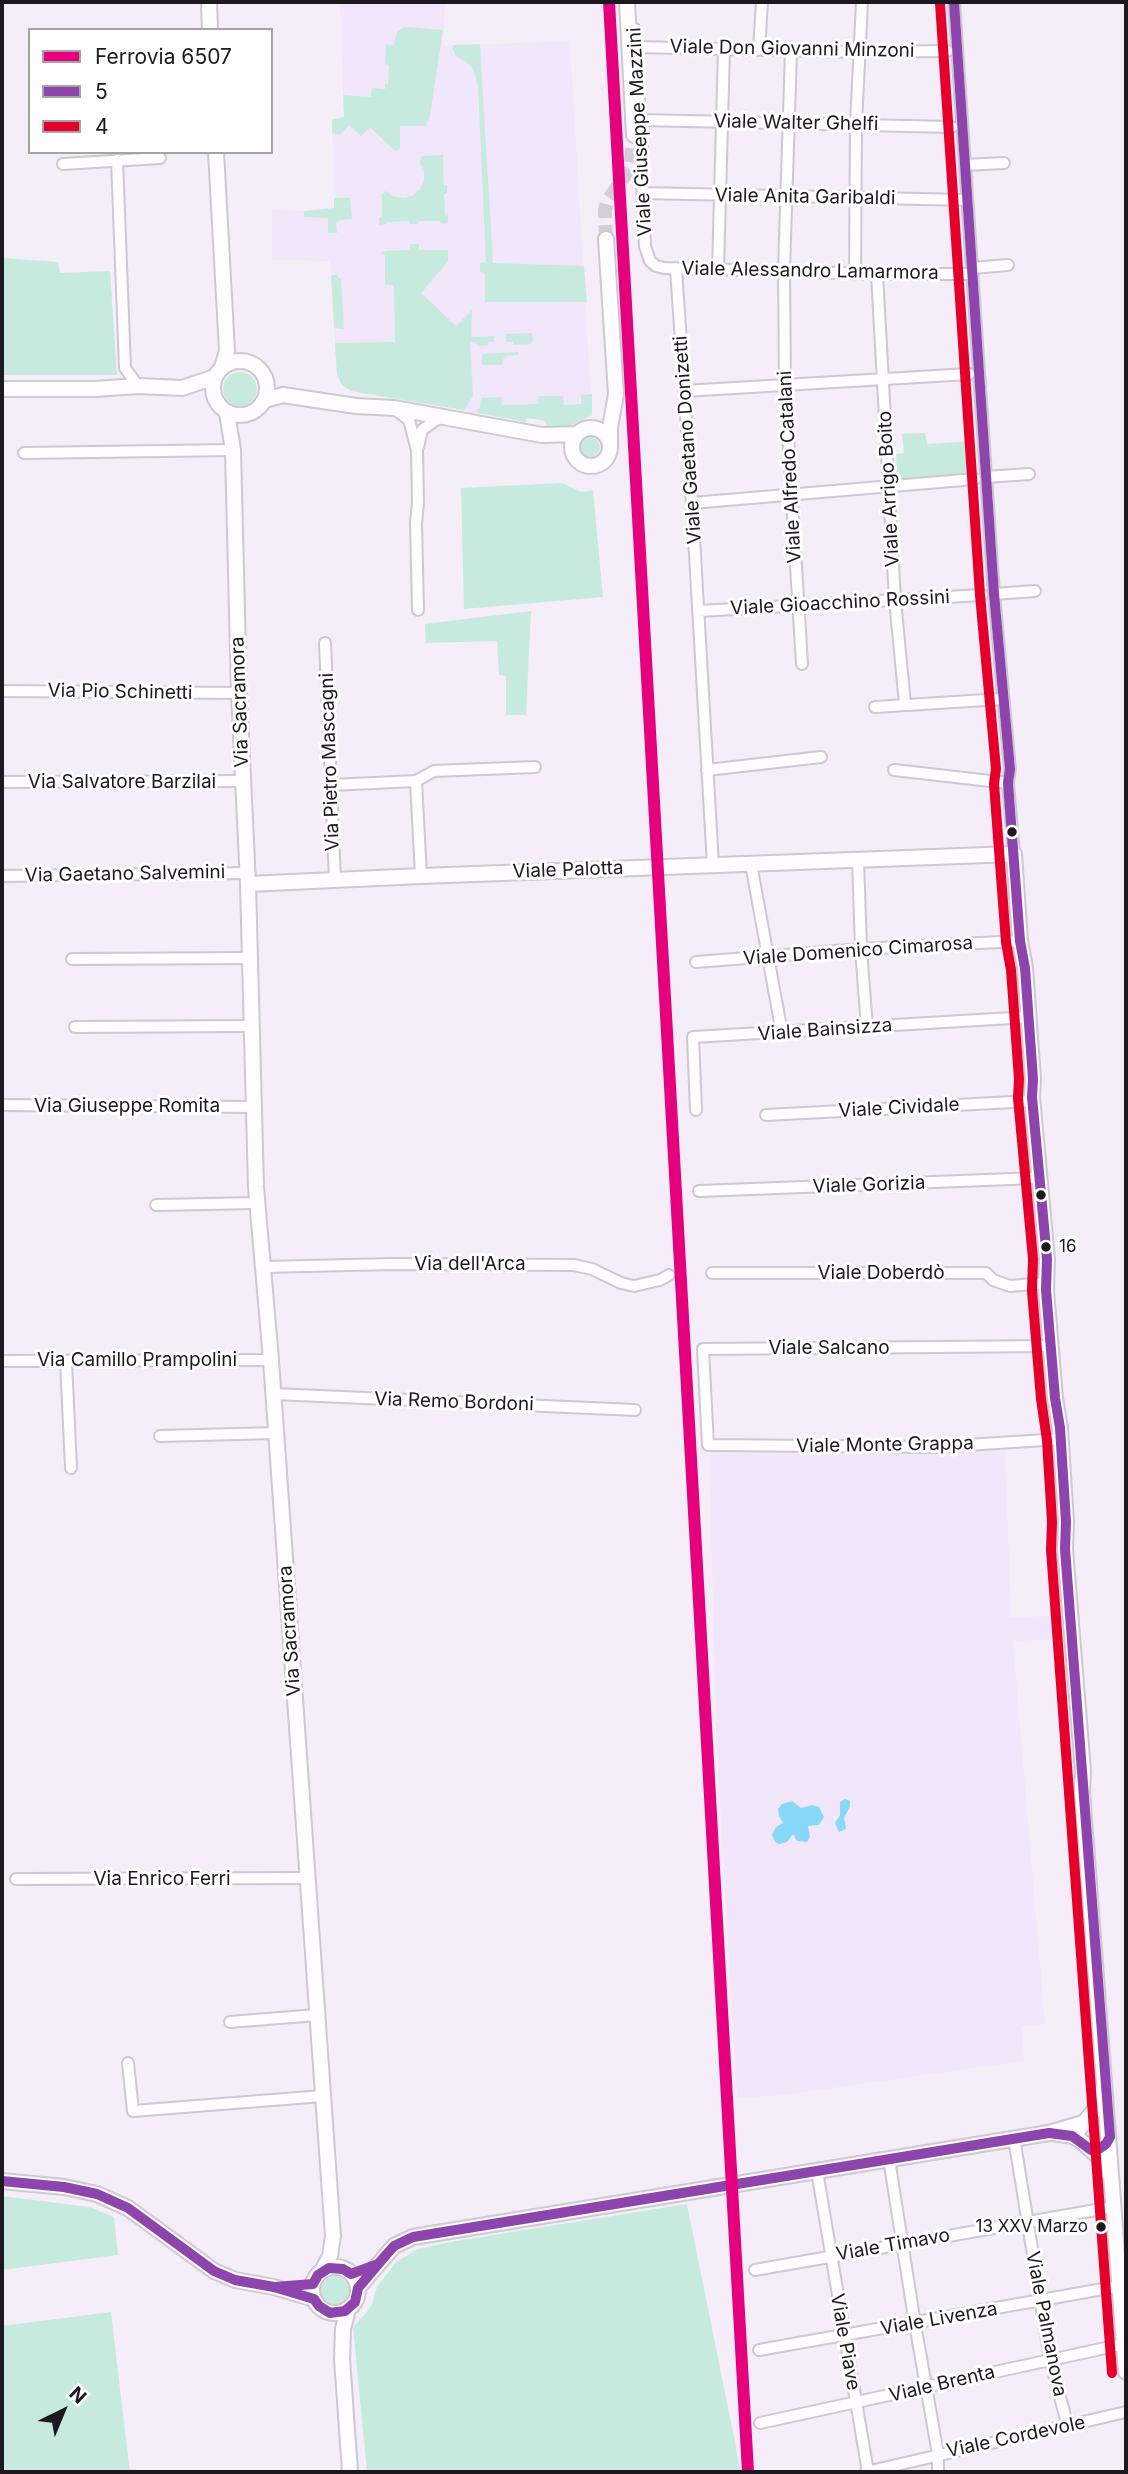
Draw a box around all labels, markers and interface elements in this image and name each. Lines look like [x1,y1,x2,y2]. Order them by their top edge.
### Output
street label: Viale Giuseppe Mazzini [623,27,657,237]
legend [28,28,273,154]
street label: Viale Don Giovanni Minzoni [669,35,915,63]
text: Ferrovia 6507 [95,44,232,69]
text: 5 [95,79,108,104]
street label: Viale Walter Ghelfi [713,110,879,136]
text: 4 [95,114,109,139]
street label: Viale Anita Garibaldi [714,184,896,210]
street label: Viale Alessandro Lamarmora [681,257,939,285]
street label: Viale Gaetano Donizetti [669,335,707,545]
street label: Viale Alfredo Catalani [774,370,806,564]
street label: Viale Arrigo Boito [874,410,904,568]
street label: Viale Gioacchino Rossini [730,586,950,620]
street label: Via Sacramora [226,636,254,768]
street label: Via Pietro Mascagni [315,672,345,852]
street label: Via Pio Schinetti [47,679,193,705]
street label: Via Salvatore Barzilai [28,771,216,793]
unlabelled marker [1005,825,1019,839]
street label: Viale Palotta [512,857,624,883]
street label: Via Gaetano Salvemini [25,861,225,887]
street label: Viale Domenico Cimarosa [742,932,974,970]
street label: Viale Bainsizza [757,1014,893,1046]
street label: Viale Cividale [838,1093,960,1123]
street label: Via Giuseppe Romita [34,1095,220,1117]
street label: Viale Gorizia [812,1172,926,1198]
unlabelled marker [1034,1188,1048,1202]
place label: 16 [1059,1237,1076,1257]
marker: 16 [1039,1240,1053,1254]
street label: Via dell'Arca [414,1253,526,1275]
street label: Viale Doberdò [817,1262,945,1284]
street label: Viale Salcano [768,1337,890,1359]
street label: Via Camillo Prampolini [37,1349,237,1371]
street label: Via Remo Bordoni [374,1388,534,1416]
street label: Viale Monte Grappa [796,1432,974,1458]
street label: Via Sacramora [274,1565,306,1697]
street label: Via Enrico Ferri [93,1868,231,1890]
place label: 13 XXV Marzo [975,2217,1088,2237]
marker: 13 XXV Marzo [1094,2220,1108,2234]
street label: Viale Timavo [834,2224,952,2266]
street label: Viale Palmanova [1021,2249,1071,2399]
street label: Viale Piave [825,2292,865,2392]
street label: Viale Livenza [879,2297,999,2341]
street label: Viale Brenta [887,2361,997,2407]
north arrow [28,2376,98,2446]
text: N [65,2382,91,2409]
street label: Viale Cordevole [945,2411,1087,2463]

